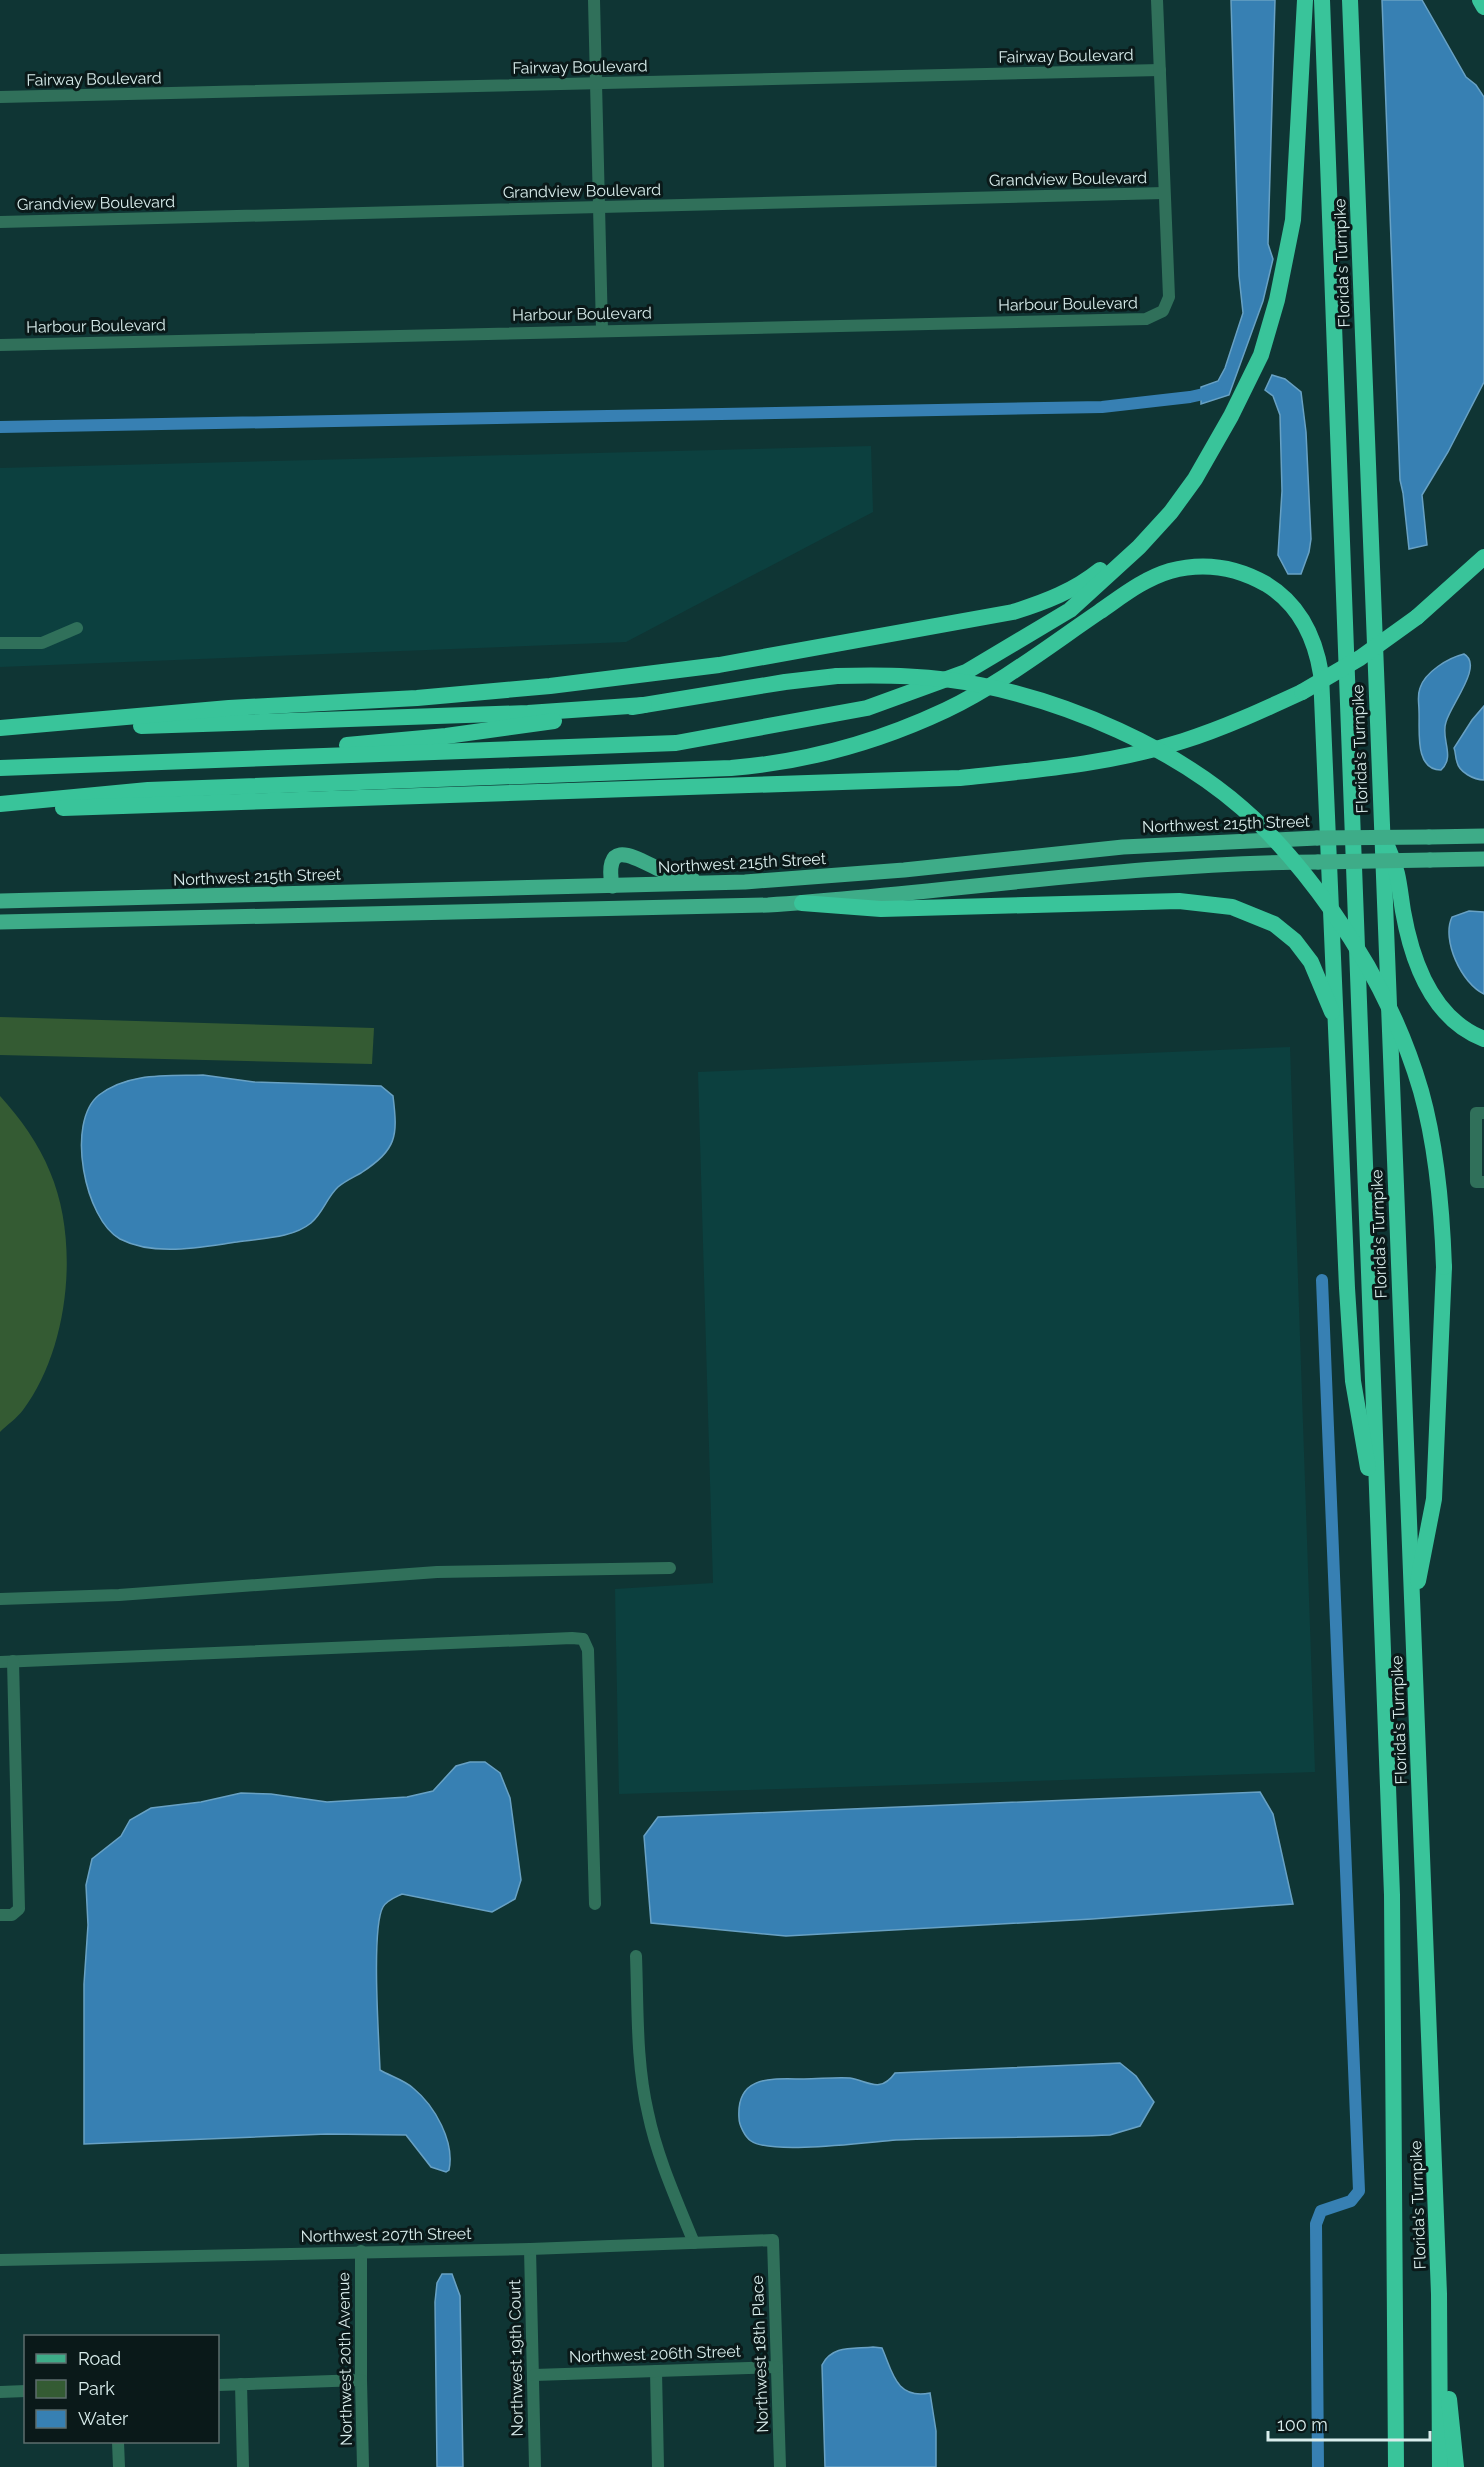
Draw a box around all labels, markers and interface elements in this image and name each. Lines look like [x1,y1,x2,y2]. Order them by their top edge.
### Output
street label: Fairway Boulevard [998,45,1134,67]
street label: Fairway Boulevard [512,56,648,78]
street label: Fairway Boulevard [26,68,162,90]
street label: Grandview Boulevard [989,168,1147,190]
street label: Grandview Boulevard [503,180,661,202]
street label: Grandview Boulevard [17,192,175,214]
street label: Florida's Turnpike [1330,198,1354,328]
street label: Harbour Boulevard [998,293,1138,315]
street label: Harbour Boulevard [512,303,652,325]
street label: Harbour Boulevard [26,315,166,337]
street label: Florida's Turnpike [1348,684,1372,814]
street label: Northwest 215th Street [1142,812,1311,836]
street label: Northwest 215th Street [658,849,827,877]
street label: Northwest 215th Street [173,865,342,889]
street label: Florida's Turnpike [1367,1169,1391,1299]
street label: Florida's Turnpike [1387,1655,1411,1785]
street label: Florida's Turnpike [1406,2140,1430,2270]
street label: Northwest 207th Street [300,2224,472,2246]
street label: Northwest 20th Avenue [334,2272,356,2446]
street label: Northwest 18th Place [748,2275,772,2433]
street label: Northwest 19th Court [505,2279,527,2437]
legend [24,2335,219,2443]
street label: Northwest 206th Street [569,2341,742,2366]
text: Road [78,2348,121,2369]
text: Park [78,2378,115,2399]
scale bar [1268,2404,1430,2442]
text: Water [78,2408,129,2429]
text: 100 m [1277,2414,1328,2435]

